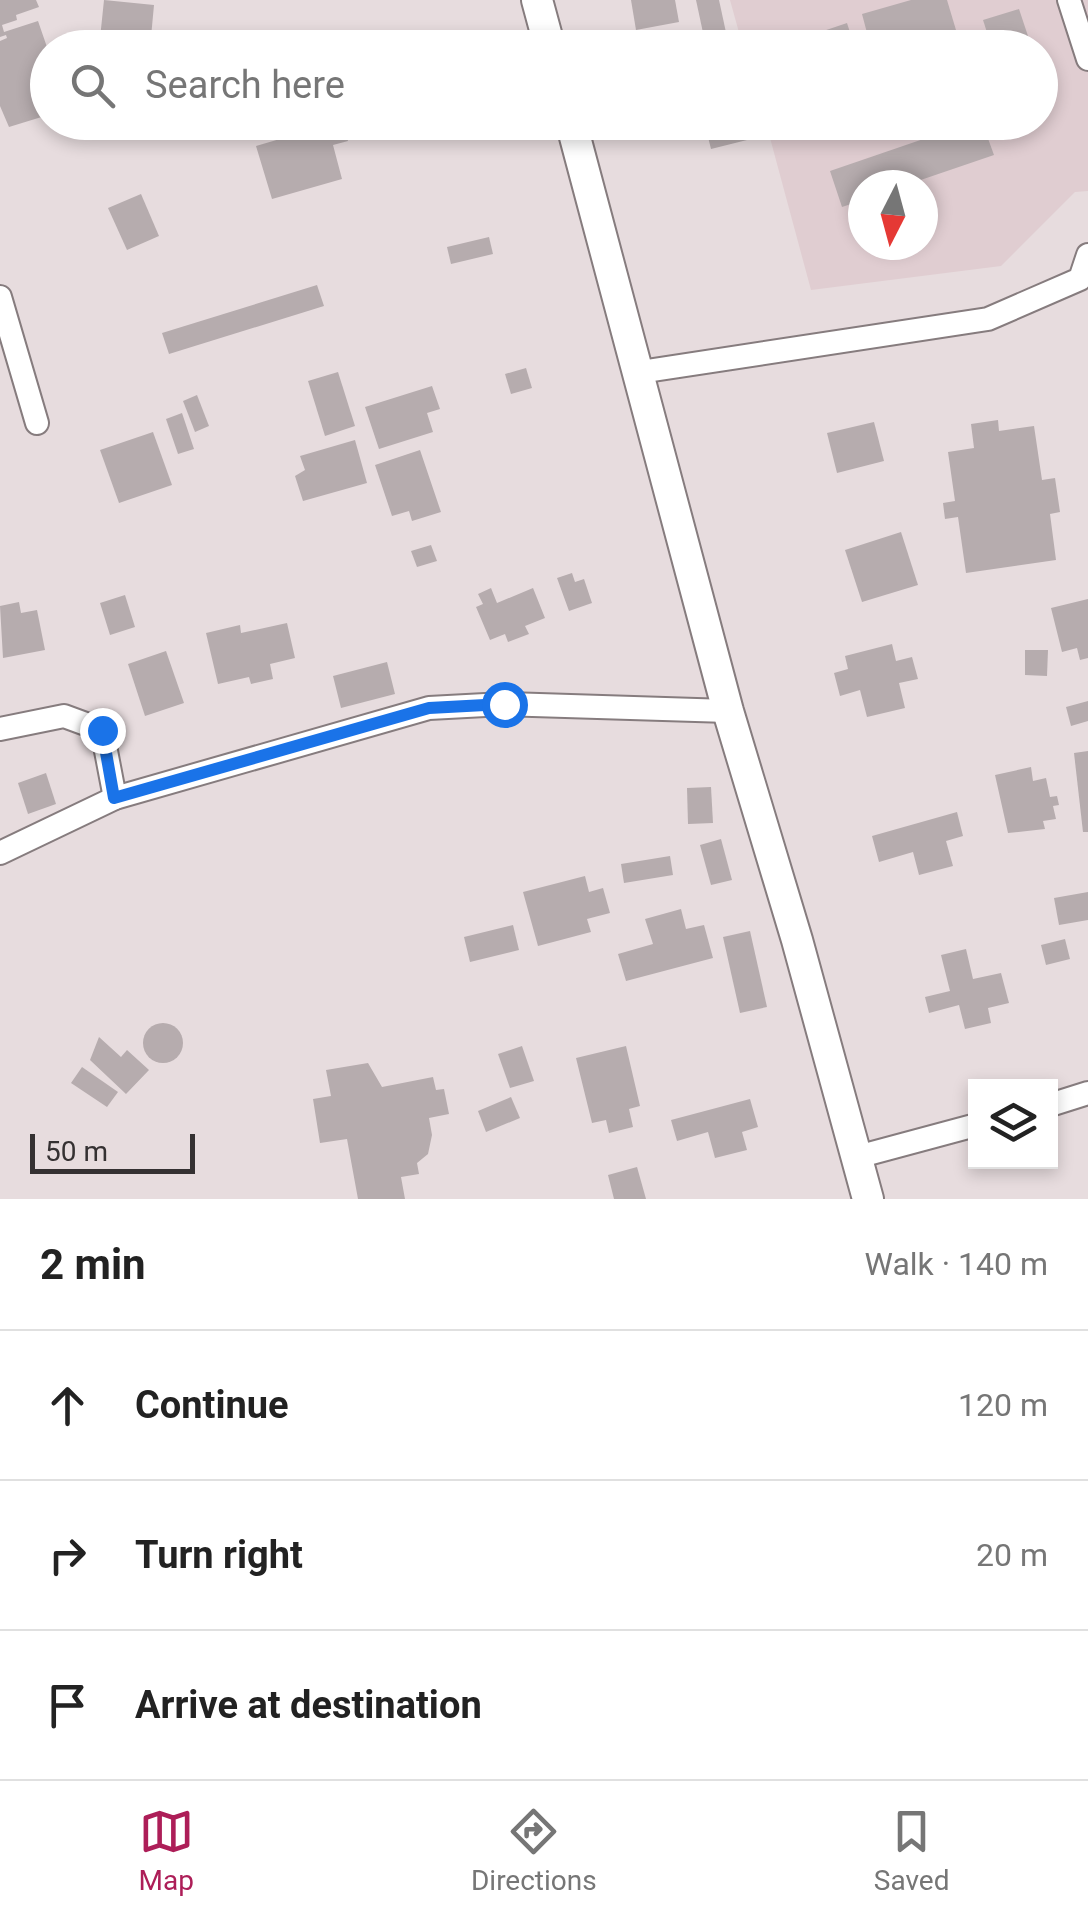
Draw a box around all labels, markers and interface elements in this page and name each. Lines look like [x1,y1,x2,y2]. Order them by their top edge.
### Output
search box [30,30,1058,140]
icon: search [65,58,120,113]
text: Search here [145,63,345,107]
north arrow [848,170,938,260]
route start [482,682,528,728]
route end [80,708,126,754]
map controls [968,1079,1058,1169]
button: layers [968,1079,1058,1169]
scale bar [30,1129,195,1174]
text: 50 m [45,1135,108,1168]
text: 2 min [40,1240,146,1289]
text: Walk · 140 m [865,1245,1048,1283]
icon: ahead [40,1378,95,1433]
text: Continue [135,1383,289,1427]
text: 120 m [958,1386,1048,1424]
icon: right [40,1528,95,1583]
text: Turn right [135,1533,303,1577]
text: 20 m [976,1536,1048,1574]
icon: arrive [40,1678,95,1733]
text: Arrive at destination [135,1683,482,1727]
tab: Map [139,1804,194,1897]
tab: Directions [471,1804,597,1897]
tab: Saved [874,1804,949,1897]

